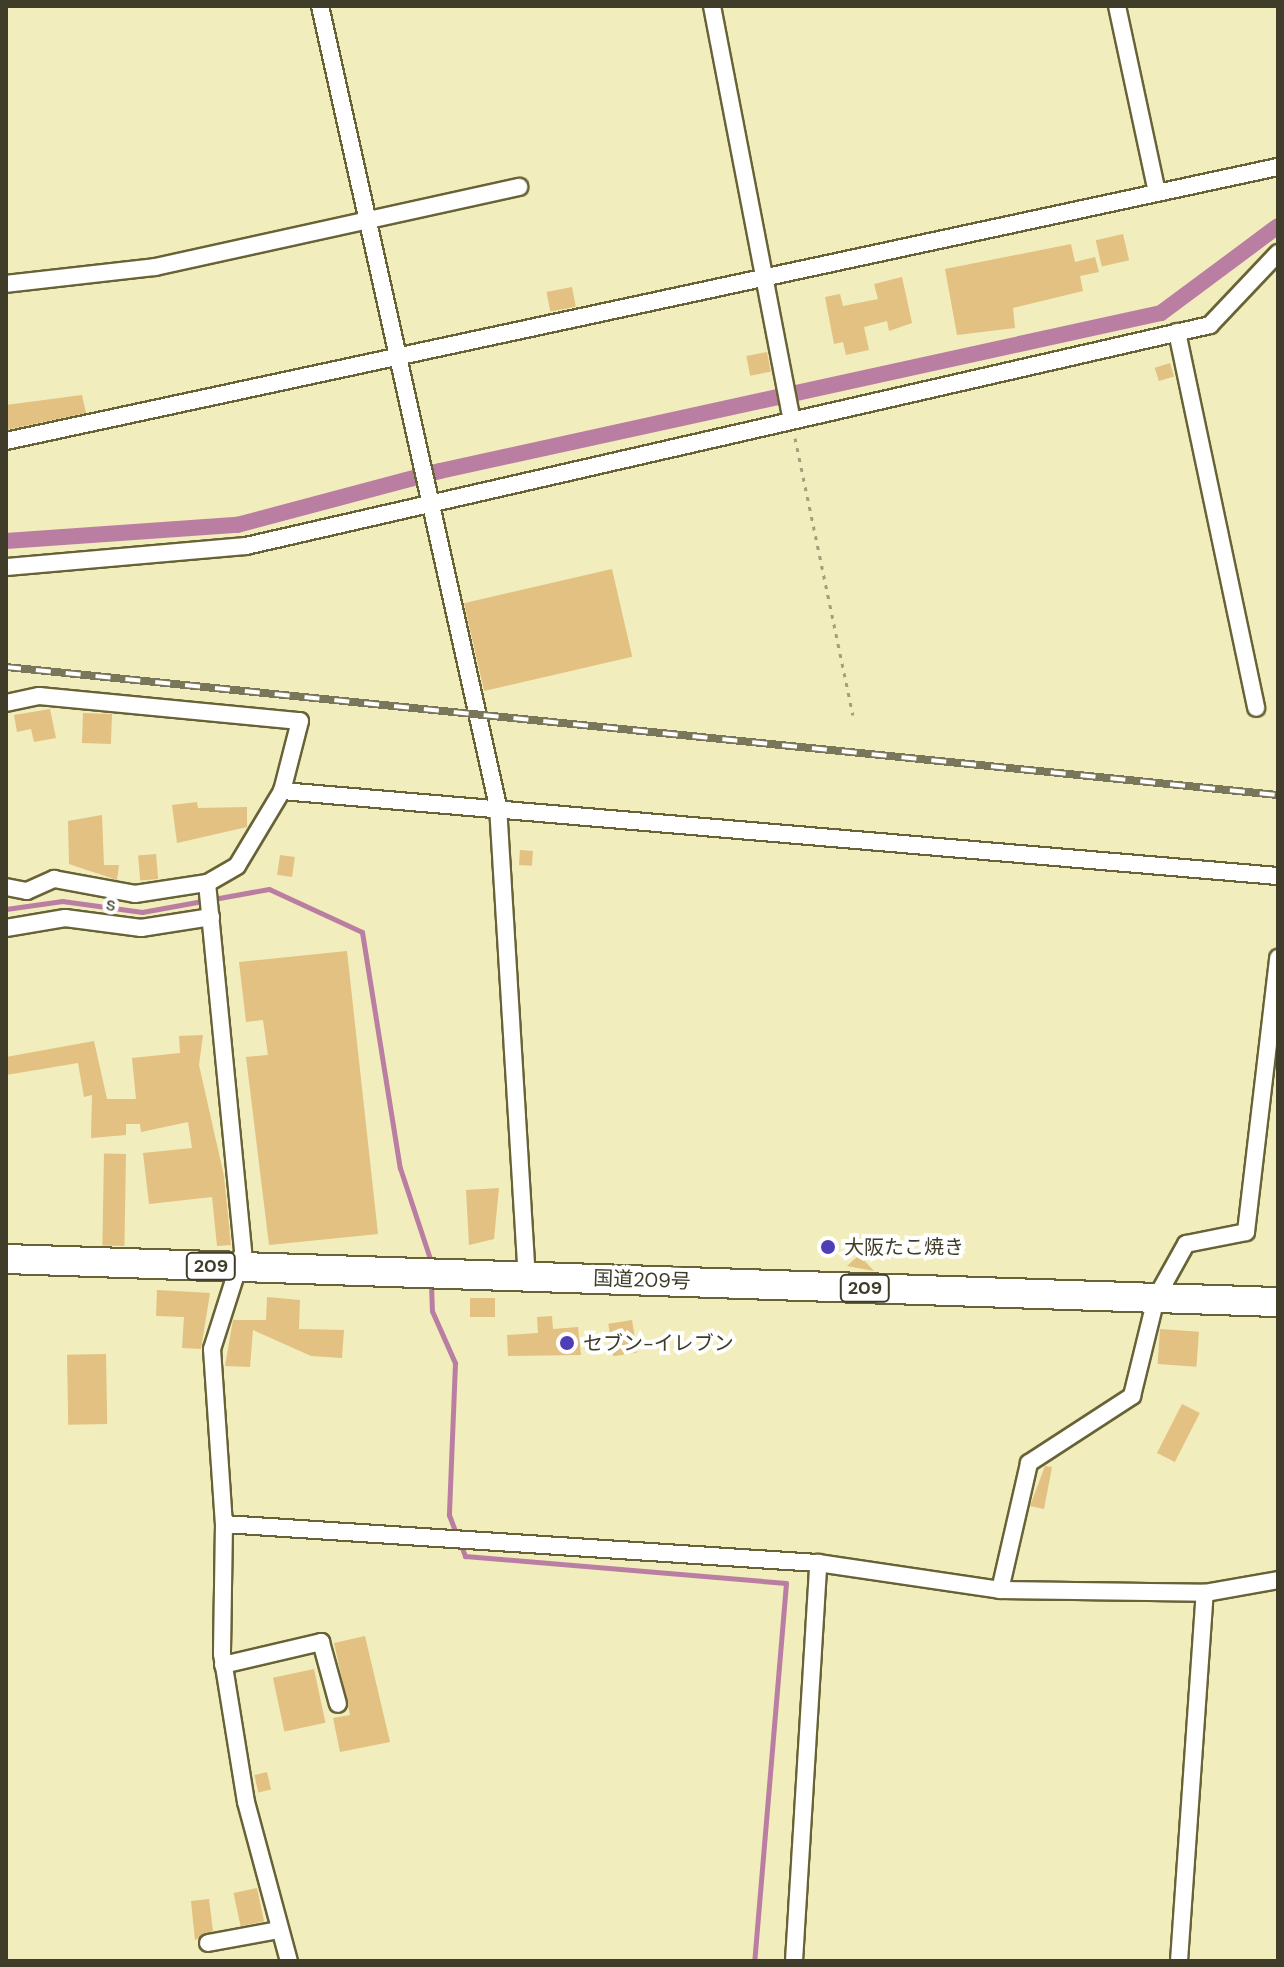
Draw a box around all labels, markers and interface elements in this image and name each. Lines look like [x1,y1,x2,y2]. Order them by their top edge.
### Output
street label: s [105,891,117,917]
place label: 大阪たこ焼き [844,1235,964,1259]
marker: 大阪たこ焼き [819,1238,837,1256]
road number: 209 [185,1252,237,1280]
street label: 国道209号 [593,1266,691,1294]
road number: 209 [839,1274,891,1302]
place label: セブン-イレブン [583,1331,734,1355]
marker: セブン-イレブン [558,1334,576,1352]

